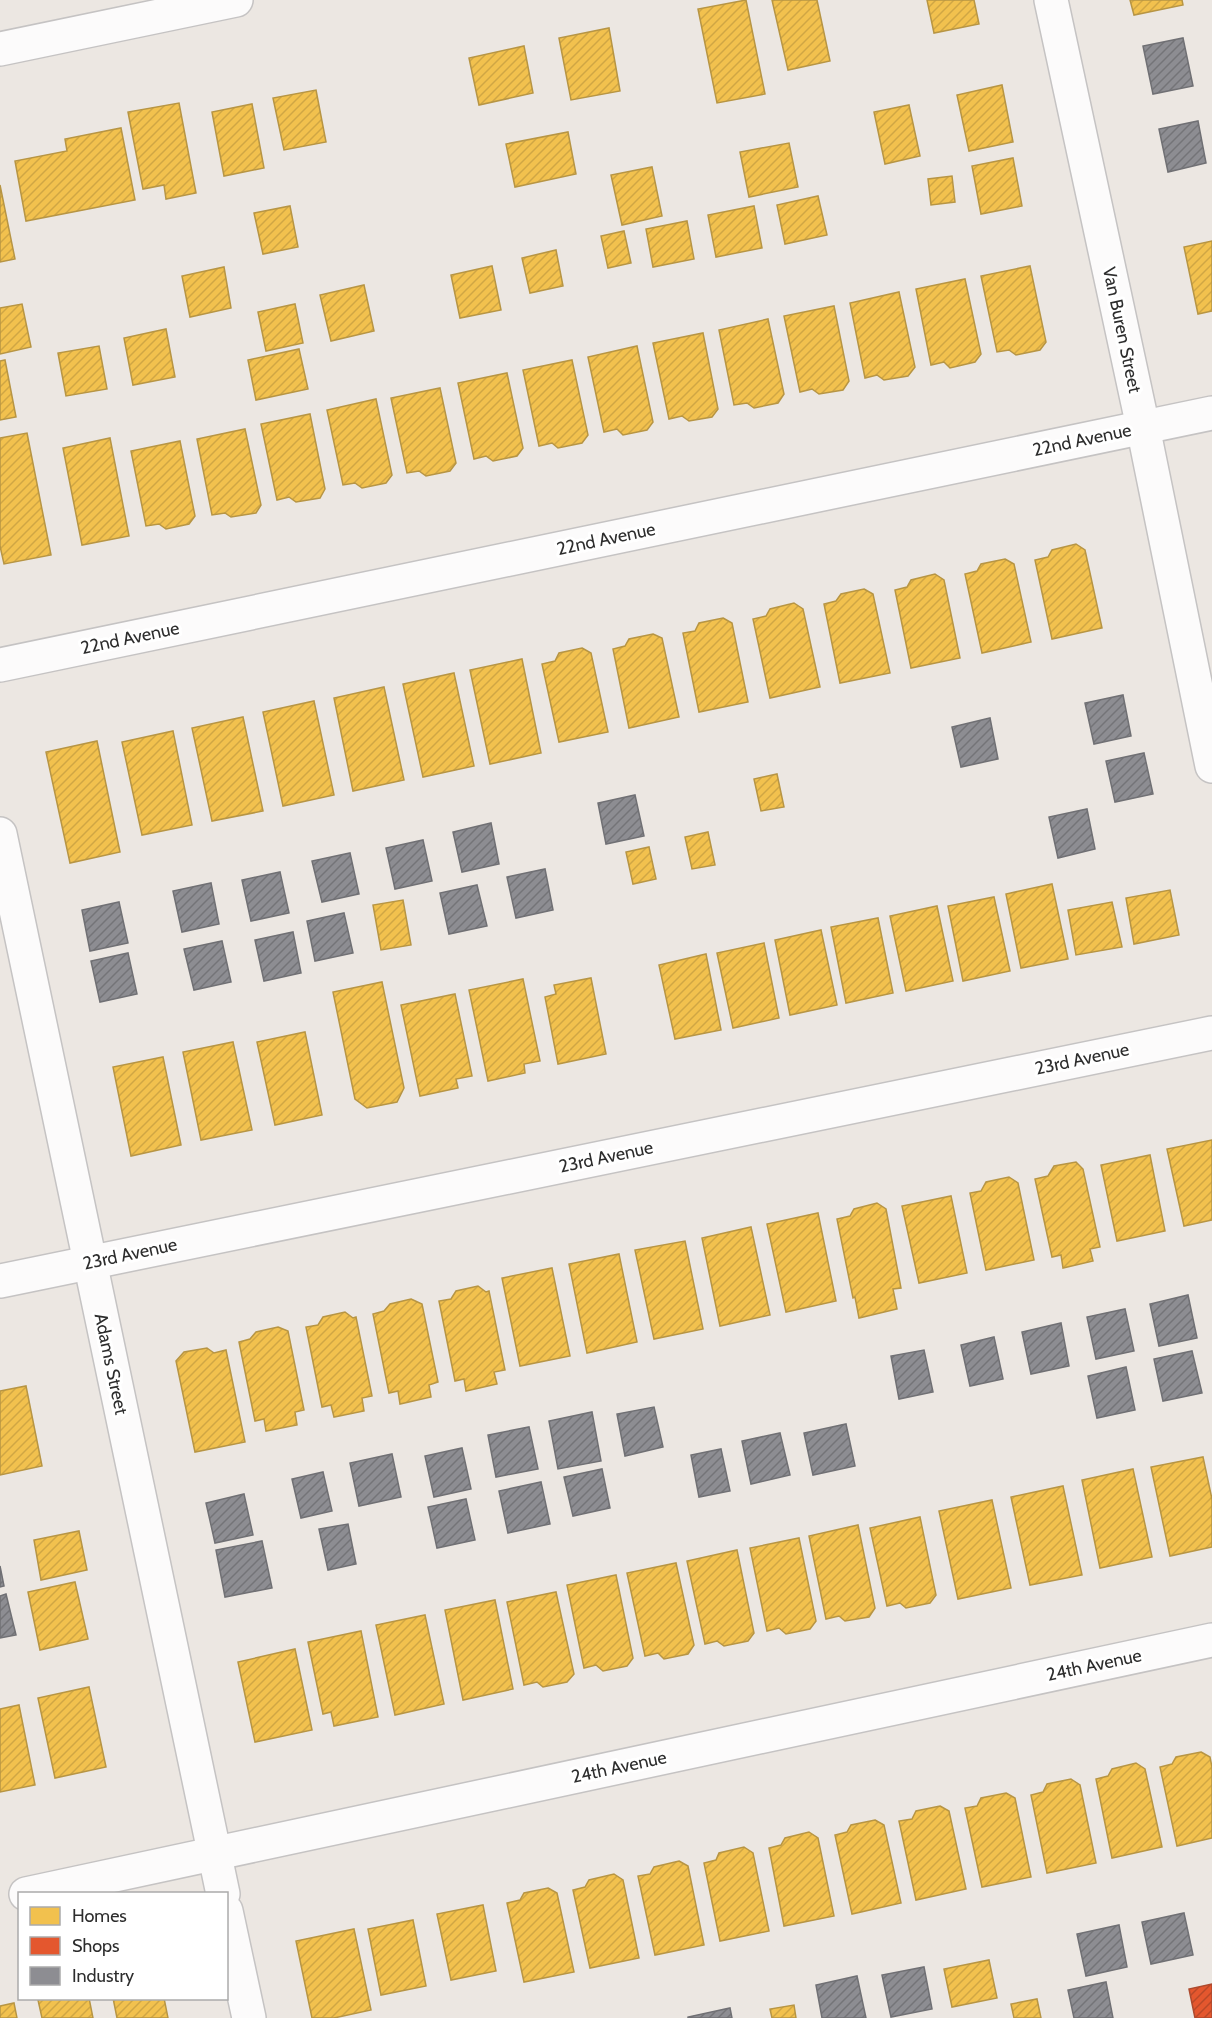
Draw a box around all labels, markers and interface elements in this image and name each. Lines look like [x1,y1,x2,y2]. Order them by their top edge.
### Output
street label: Van Buren Street [1098,265,1146,395]
street label: 22nd Avenue [1031,419,1133,461]
street label: 22nd Avenue [555,518,657,560]
street label: 22nd Avenue [79,617,181,659]
street label: 23rd Avenue [1033,1038,1131,1080]
street label: 23rd Avenue [557,1136,655,1178]
street label: 23rd Avenue [81,1233,179,1275]
street label: Adams Street [90,1311,132,1417]
street label: 24th Avenue [1044,1644,1144,1686]
street label: 24th Avenue [569,1746,669,1788]
legend [18,1892,228,2000]
text: Homes [72,1905,127,1927]
text: Shops [72,1935,120,1957]
text: Industry [72,1965,134,1987]

